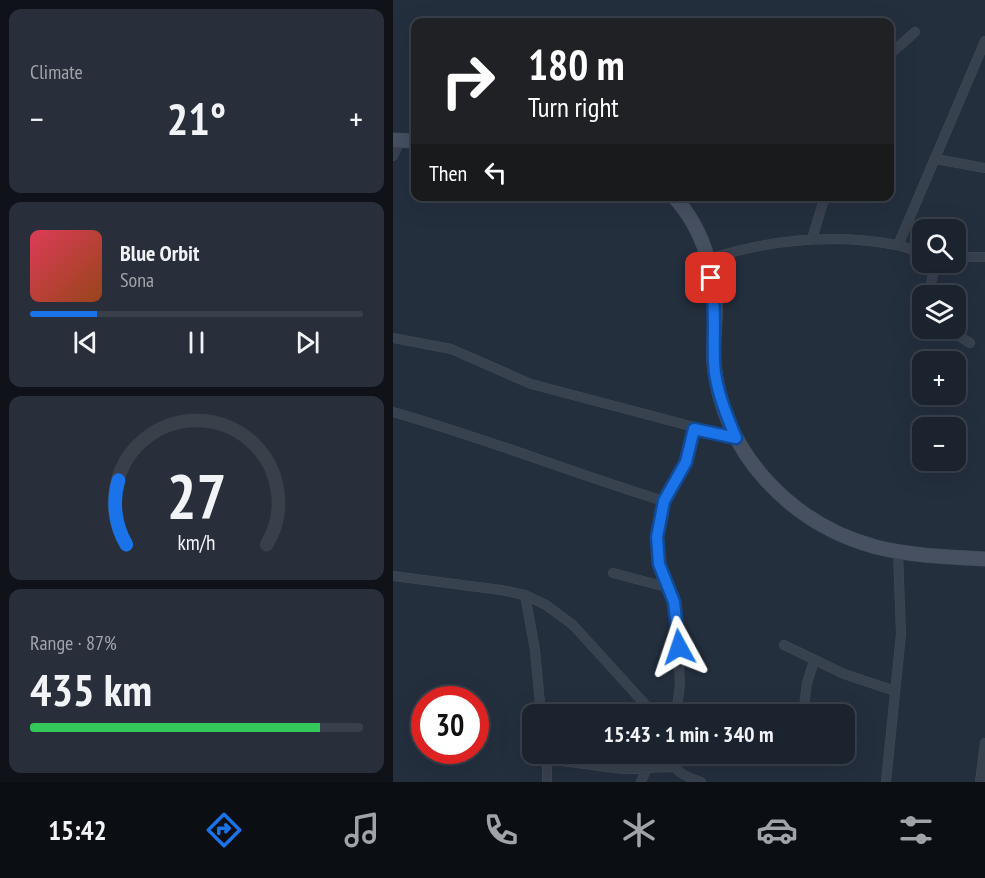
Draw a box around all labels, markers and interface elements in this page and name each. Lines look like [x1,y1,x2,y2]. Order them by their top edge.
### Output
text: 180 m [528,37,625,92]
icon: right [429,42,507,120]
text: Climate [30,59,83,85]
text: 21° [167,89,226,147]
text: Turn right [528,90,619,124]
text: − [30,97,44,140]
text: + [349,97,363,140]
icon: left [479,156,512,189]
text: Then [429,159,467,187]
map controls [912,219,966,471]
button: search [912,219,966,273]
text: Blue Orbit [120,239,199,267]
pin [685,252,736,303]
icon: arrive [694,261,727,294]
text: Sona [120,267,154,293]
button: layers [912,285,966,339]
icon: previous [69,326,102,359]
icon: pause [180,326,213,359]
icon: next [291,326,324,359]
button: + [912,351,966,405]
button: − [912,417,966,471]
text: 27 [167,455,226,536]
text: km/h [177,528,216,556]
position arrow [647,615,711,679]
text: Range · 87% [30,630,117,656]
text: 435 km [30,660,152,718]
speed limit sign: 30 [411,686,489,764]
text: 15:43 · 1 min · 340 m [603,720,774,748]
icon: directions [203,809,245,851]
icon: music [341,809,383,851]
icon: phone [480,809,522,851]
icon: climate [618,809,660,851]
icon: car [756,809,798,851]
icon: filters [895,809,937,851]
text: 15:42 [48,813,107,847]

